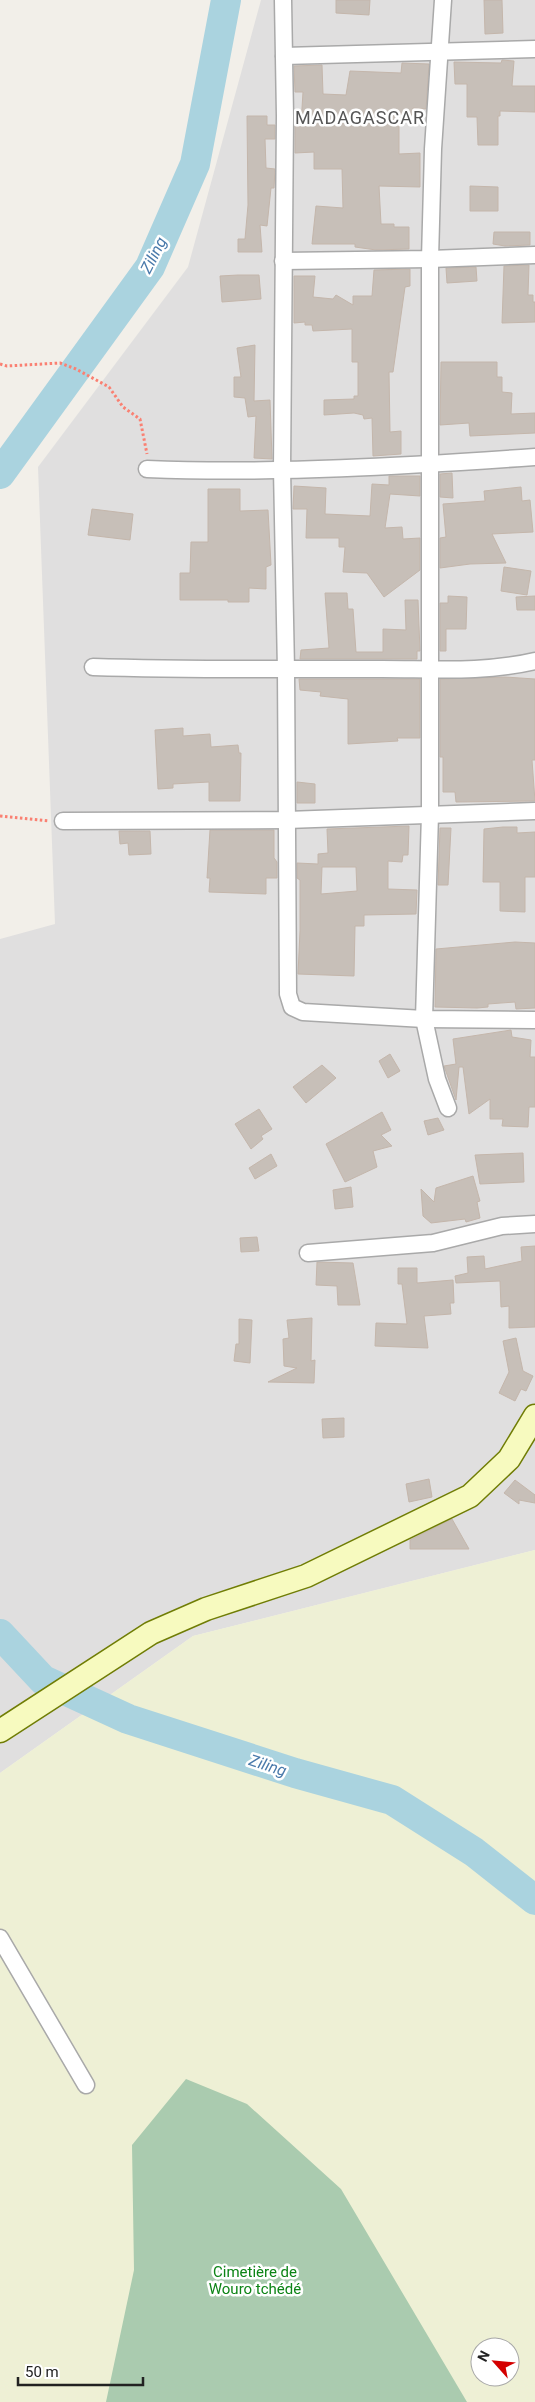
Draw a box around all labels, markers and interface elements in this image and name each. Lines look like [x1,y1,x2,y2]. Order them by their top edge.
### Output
district label: MADAGASCAR [295,107,425,128]
water label: Ziling [136,234,171,277]
water label: Ziling [246,1750,289,1780]
park label: Cimetière de Wouro tchédé [209,2263,301,2298]
north arrow [470,2337,520,2387]
text: N [474,2348,493,2364]
scale bar [18,2354,142,2386]
text: 50 m [25,2363,59,2381]

